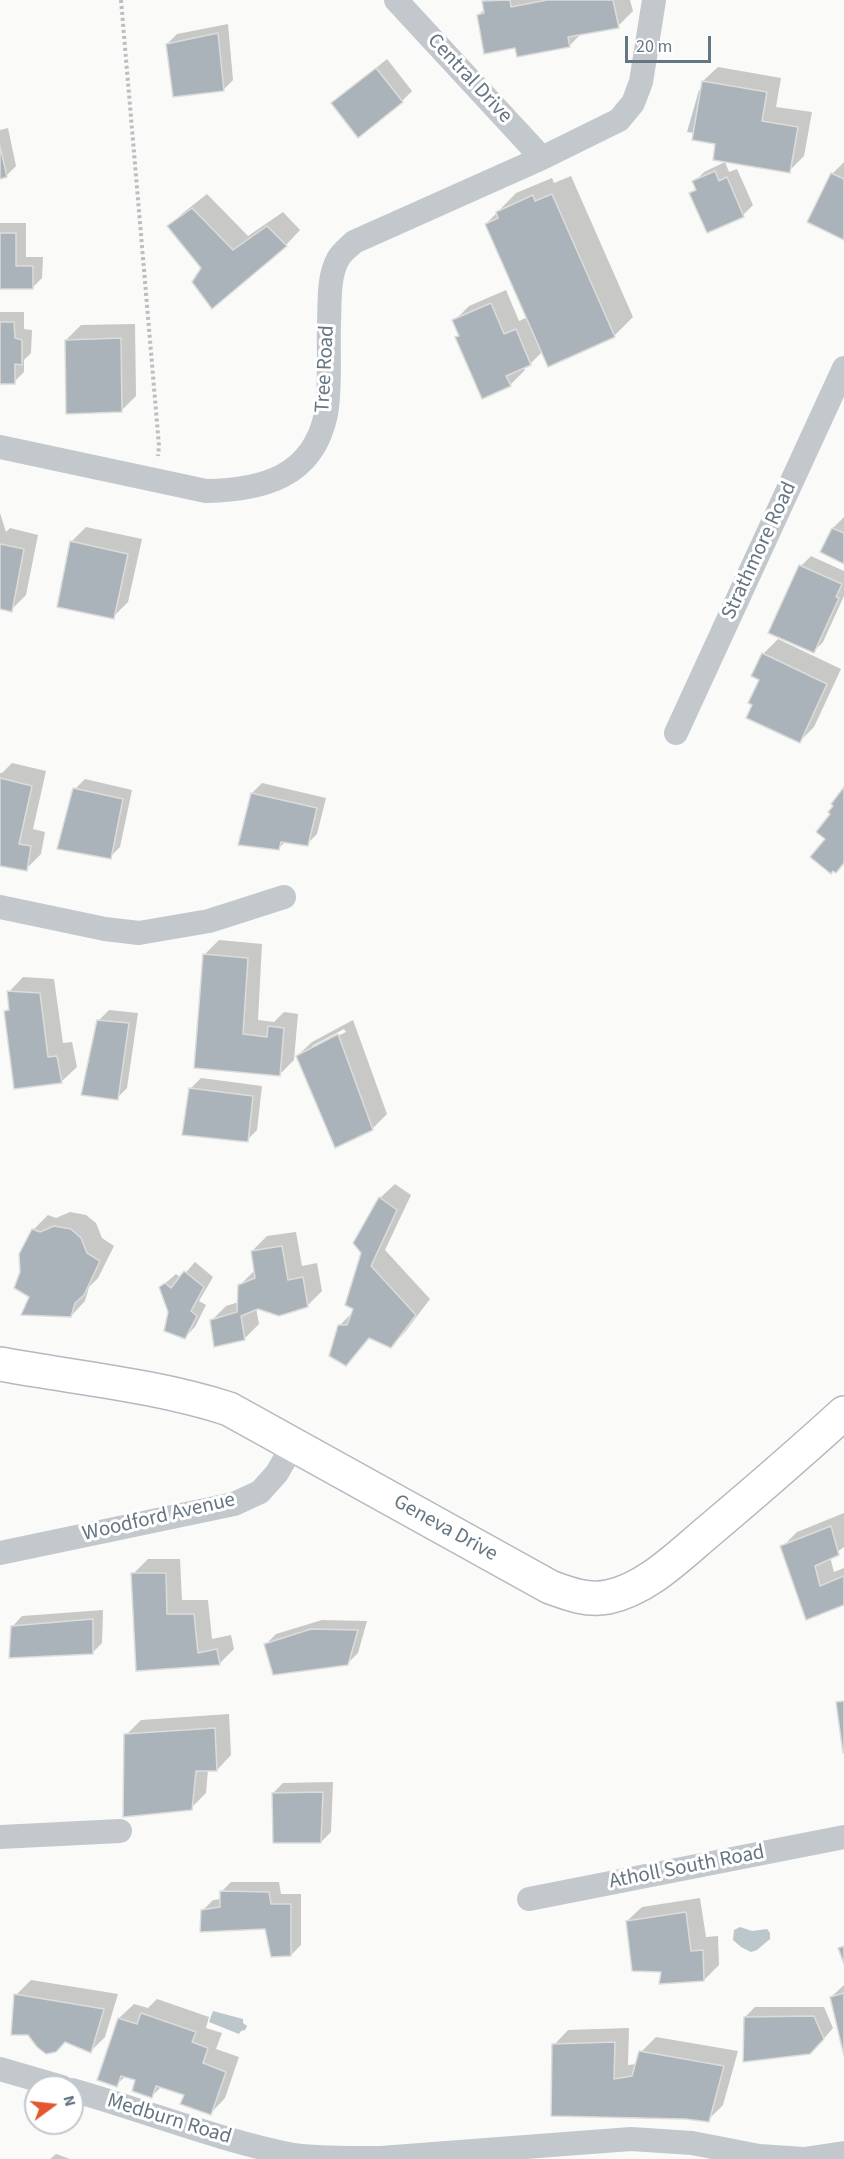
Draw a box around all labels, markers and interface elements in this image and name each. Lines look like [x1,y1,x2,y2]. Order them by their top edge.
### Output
scale bar [628,24,714,62]
street label: Central Drive [421,29,517,129]
text: 20 m [636,34,672,59]
street label: Tree Road [311,325,341,413]
street label: Strathmore Road [717,478,803,624]
street label: Woodford Avenue [80,1488,238,1548]
street label: Geneva Drive [389,1490,501,1568]
street label: Atholl South Road [607,1841,767,1895]
north arrow [24,2075,84,2135]
street label: Medburn Road [104,2089,234,2151]
text: N [57,2093,81,2109]

